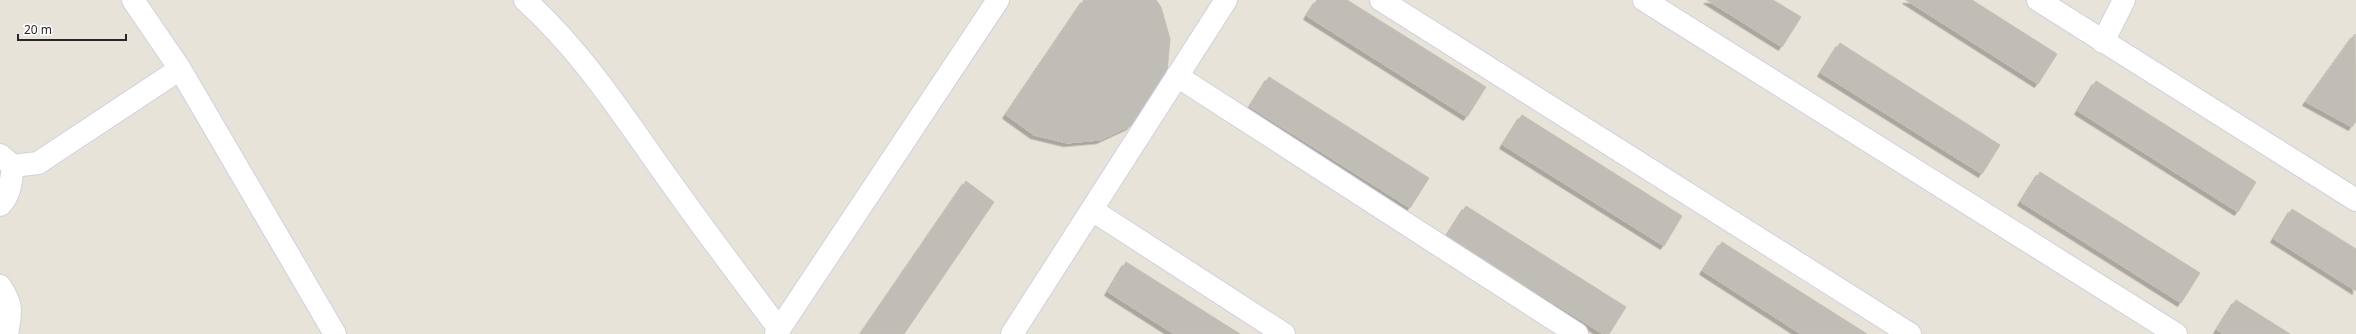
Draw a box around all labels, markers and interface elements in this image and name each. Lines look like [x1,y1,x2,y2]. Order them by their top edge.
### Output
scale bar [18,16,126,42]
text: 20 m [24,21,52,38]

